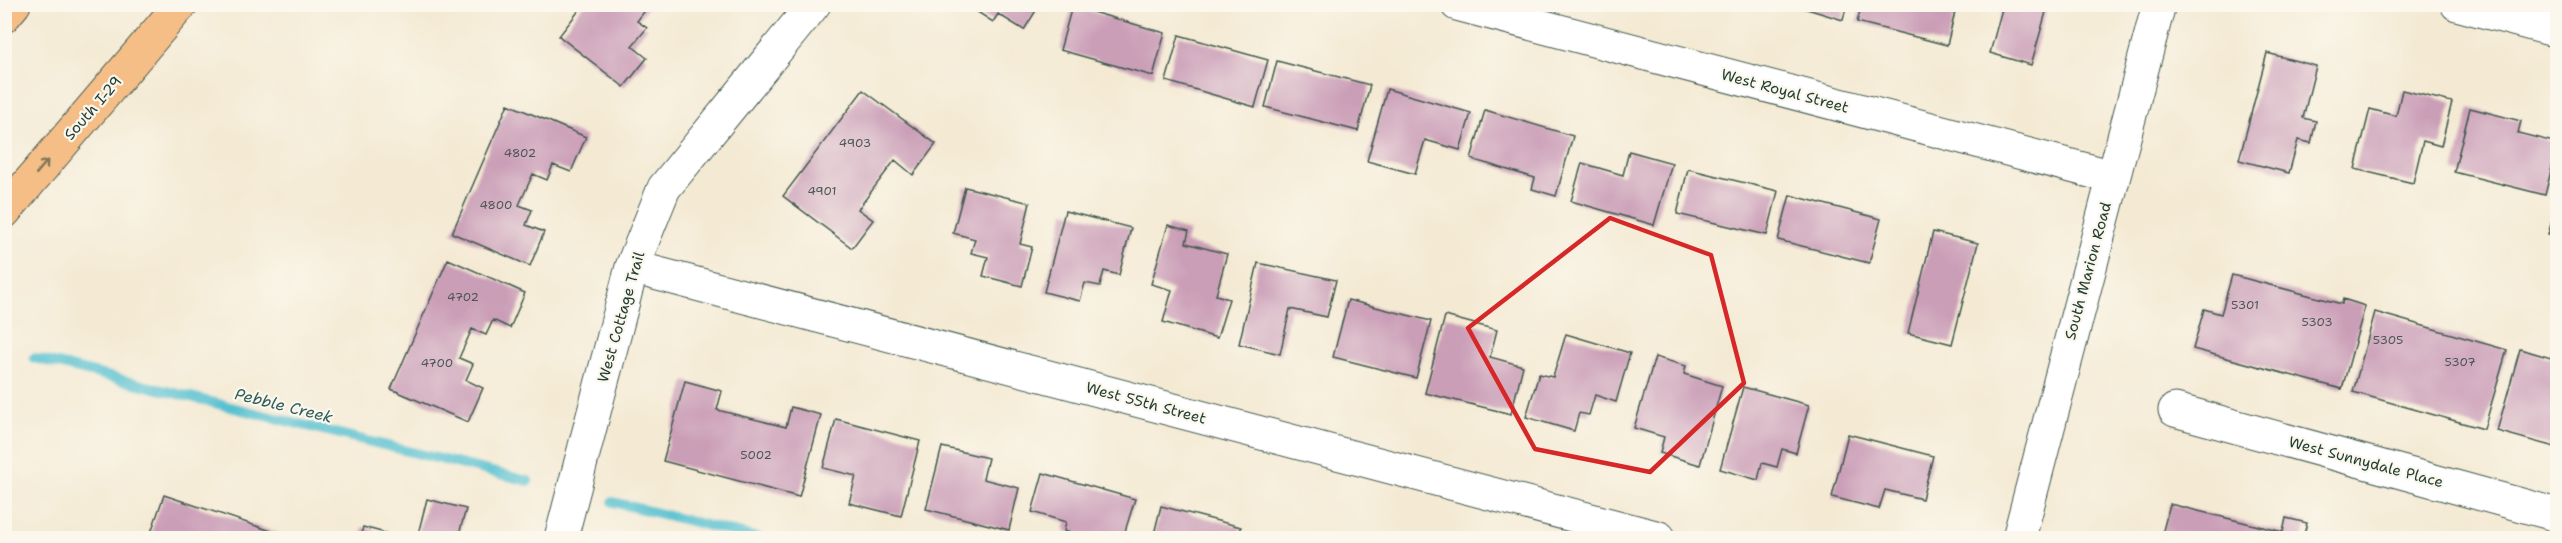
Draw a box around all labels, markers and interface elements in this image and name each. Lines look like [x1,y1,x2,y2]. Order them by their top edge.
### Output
street label: West Royal Street [1719,64,1851,118]
street label: South I-29 [60,72,126,144]
house number: 4903 [839,135,871,151]
house number: 4802 [504,145,536,161]
one-way arrow [35,160,49,175]
house number: 4901 [807,183,837,199]
house number: 4800 [480,197,512,213]
street label: South Marion Road [2060,199,2116,342]
street label: West Cottage Trail [593,249,649,385]
house number: 4702 [447,289,479,305]
house number: 5301 [2231,297,2259,313]
house number: 5303 [2301,314,2333,330]
house number: 5305 [2373,332,2403,348]
house number: 5307 [2444,354,2476,370]
house number: 4700 [421,355,453,371]
street label: West 55th Street [1084,377,1208,429]
water label: Pebble Creek [233,383,335,428]
street label: West Sunnydale Place [2286,432,2446,492]
house number: 5002 [740,447,772,463]

